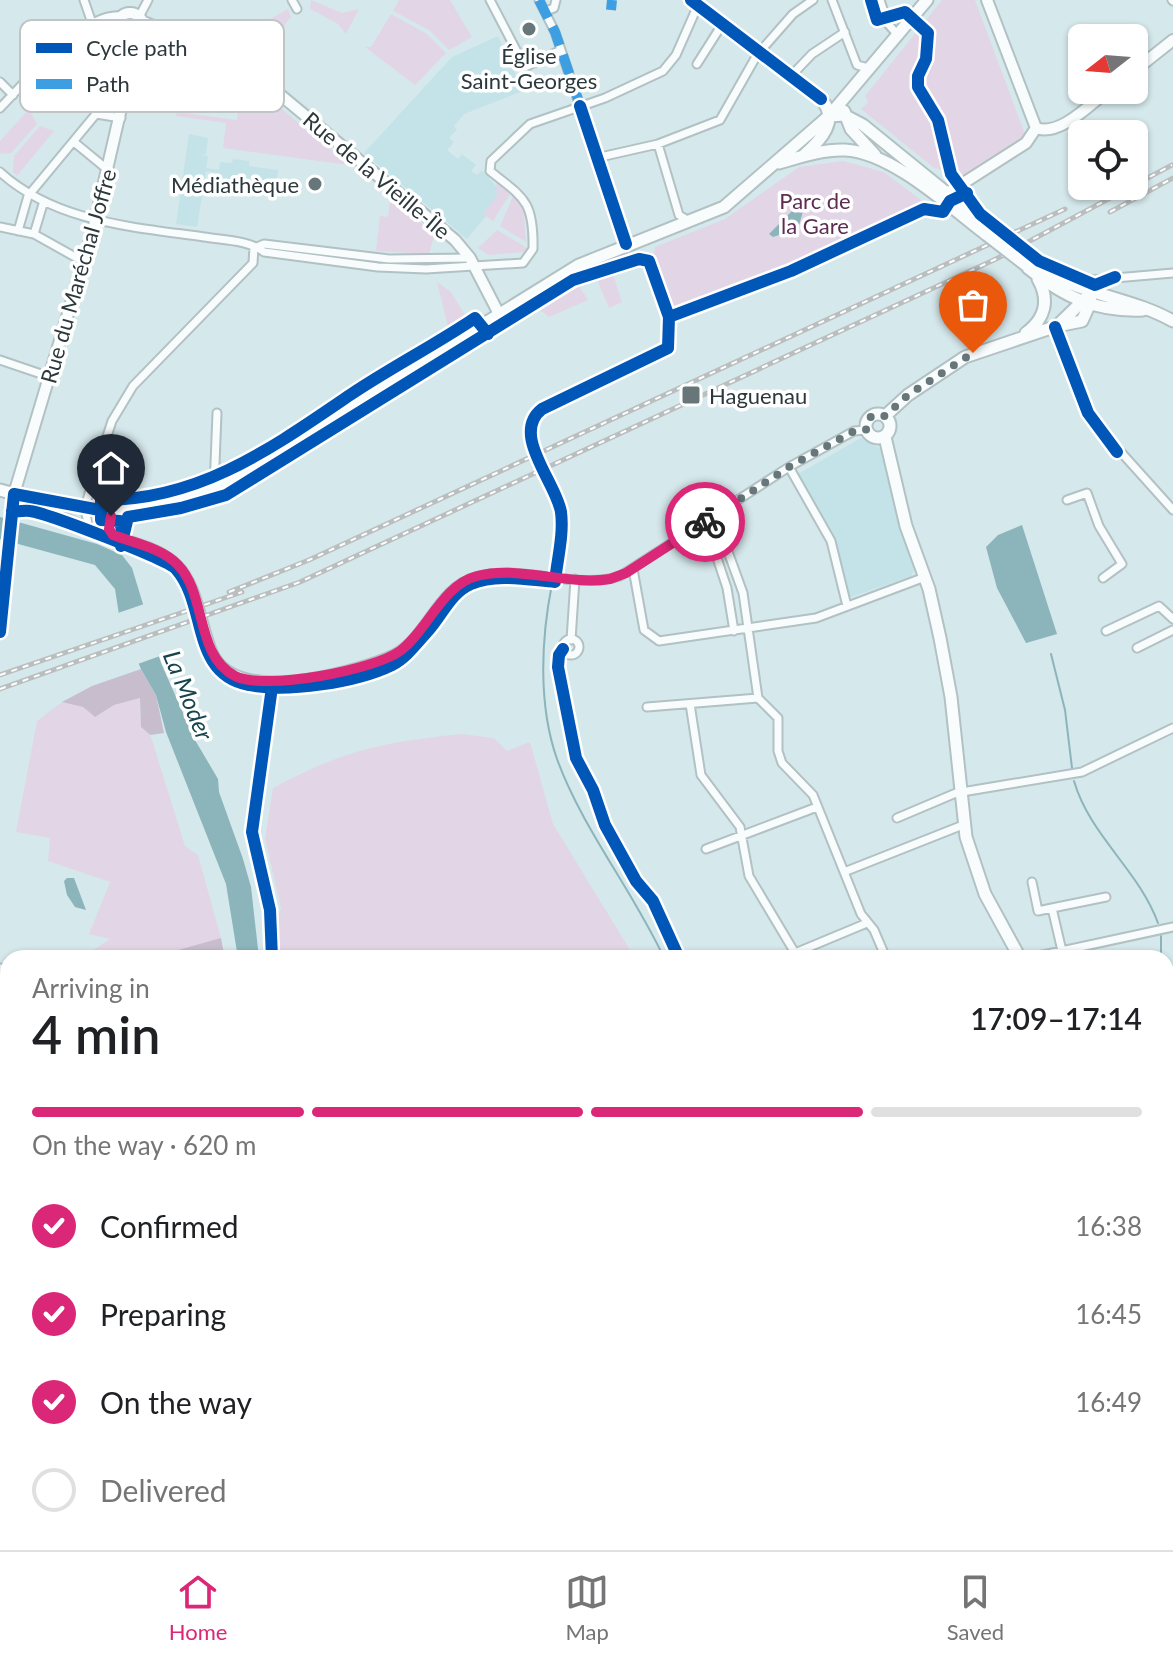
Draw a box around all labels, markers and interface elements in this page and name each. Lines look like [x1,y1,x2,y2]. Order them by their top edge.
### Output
legend [20,20,284,112]
marker: Église Saint-Georges [520,20,538,38]
north arrow [1068,24,1148,104]
map controls [1068,24,1148,200]
text: Cycle path [86,34,188,61]
place label: Église Saint-Georges [461,42,597,94]
text: Path [86,70,130,97]
street label: Rue de la Vieille-Île [298,106,456,244]
button: locate [1068,120,1148,200]
street label: Rue du Maréchal Joffre [34,166,122,386]
place label: Médiathèque [171,171,299,198]
marker: Médiathèque [306,175,324,193]
park label: Parc de la Gare [779,187,851,239]
pin [939,271,1007,353]
icon: bag [951,283,995,327]
place label: Haguenau [709,382,807,409]
marker: Haguenau [680,384,702,406]
pin [77,434,145,516]
icon: home [89,446,133,490]
courier [665,482,745,562]
icon: bike [683,500,727,544]
water label: La Moder [158,646,220,745]
text: Arriving in [32,972,150,1004]
text: 17:09–17:14 [970,1000,1142,1036]
text: 4 min [32,1003,160,1065]
text: On the way · 620 m [32,1129,256,1161]
icon: check [32,1204,76,1248]
text: Confirmed [100,1208,239,1244]
text: 16:38 [1075,1210,1142,1242]
icon: check [32,1292,76,1336]
text: Preparing [100,1296,226,1332]
text: 16:45 [1075,1298,1142,1330]
icon: check [32,1380,76,1424]
text: On the way [100,1384,252,1420]
text: 16:49 [1075,1386,1142,1418]
text: Delivered [100,1472,227,1508]
tab: Home [169,1570,227,1645]
tab: Map [565,1570,609,1645]
tab: Saved [947,1570,1004,1645]

